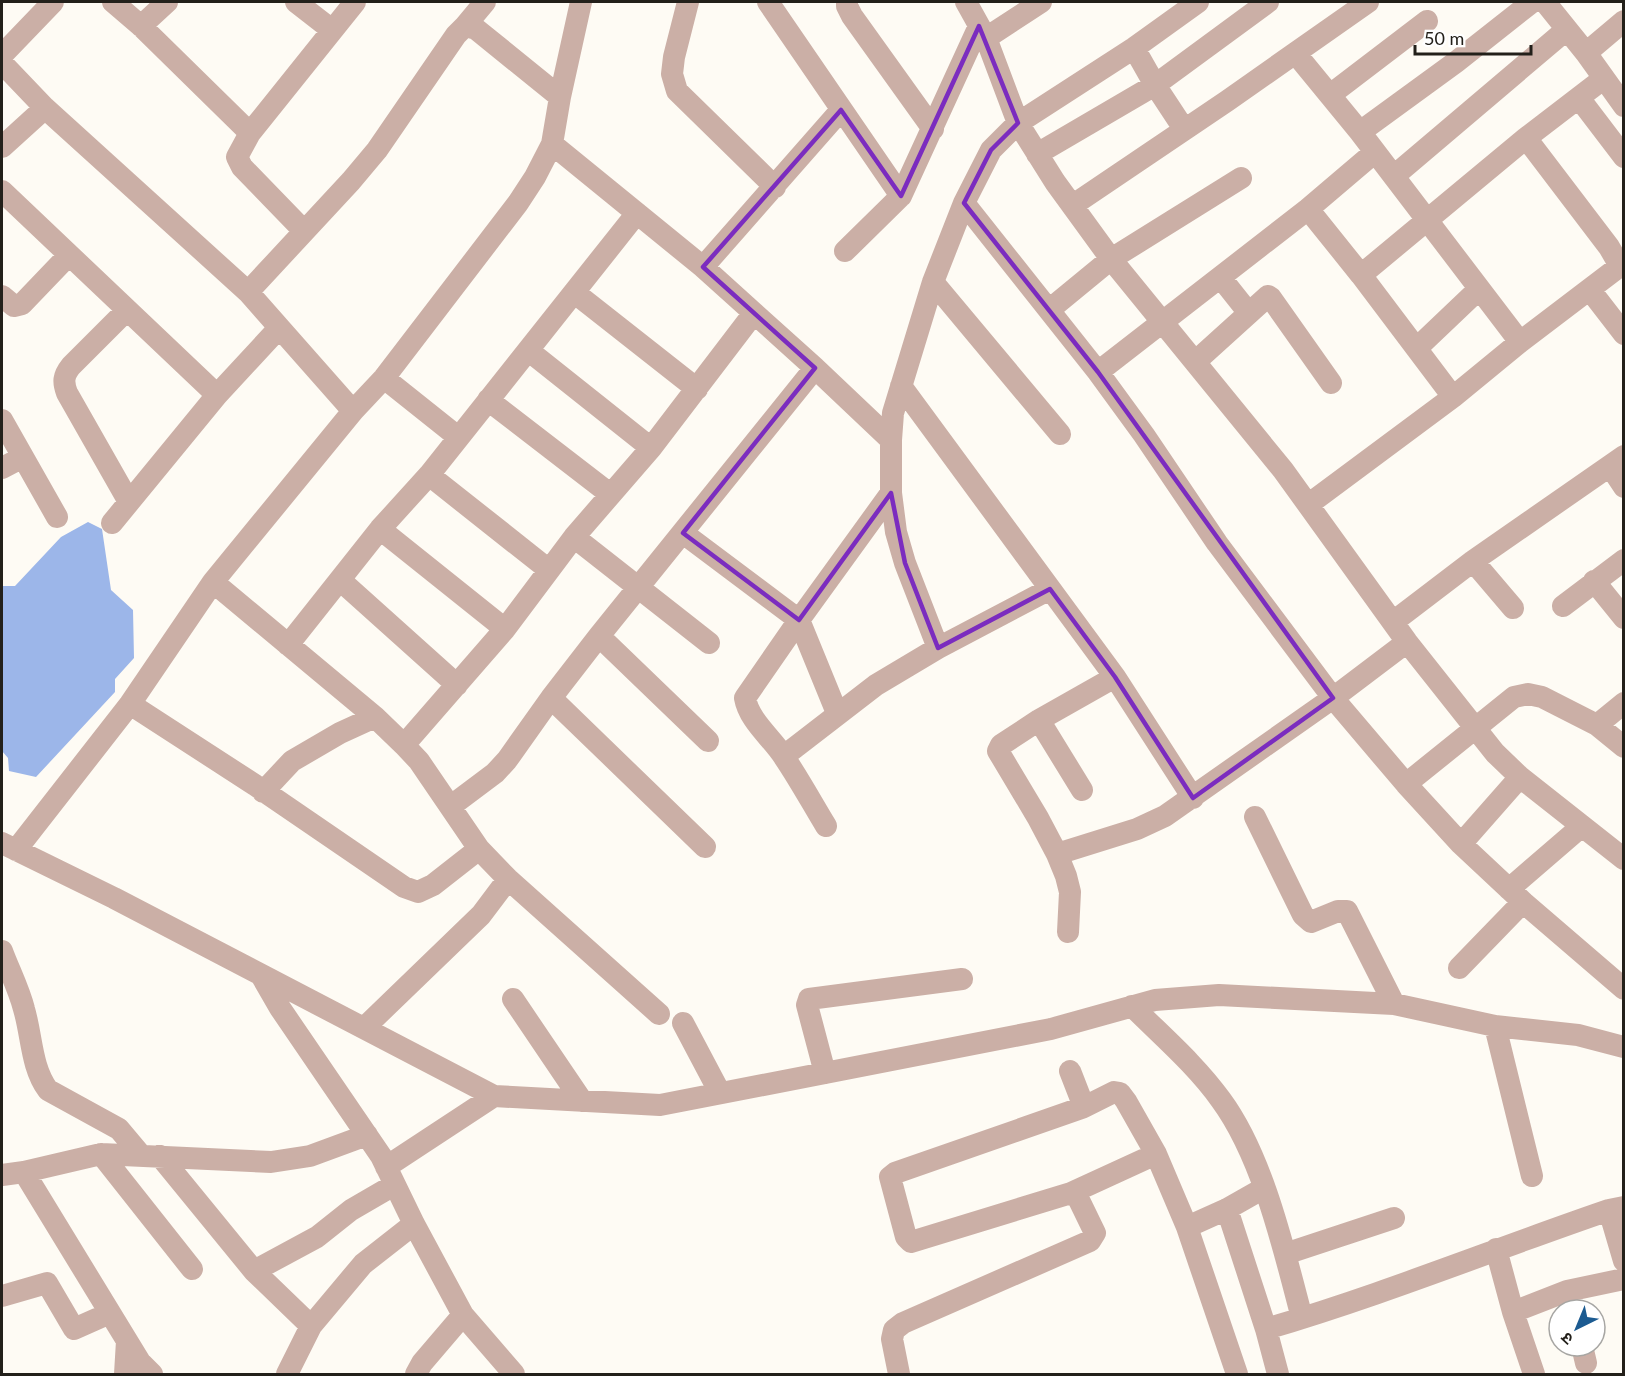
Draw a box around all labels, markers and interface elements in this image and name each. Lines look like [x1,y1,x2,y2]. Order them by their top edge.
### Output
scale bar [1415,18,1530,56]
text: 50 m [1424,27,1464,49]
north arrow [1547,1298,1607,1358]
text: उ [1556,1329,1576,1349]

